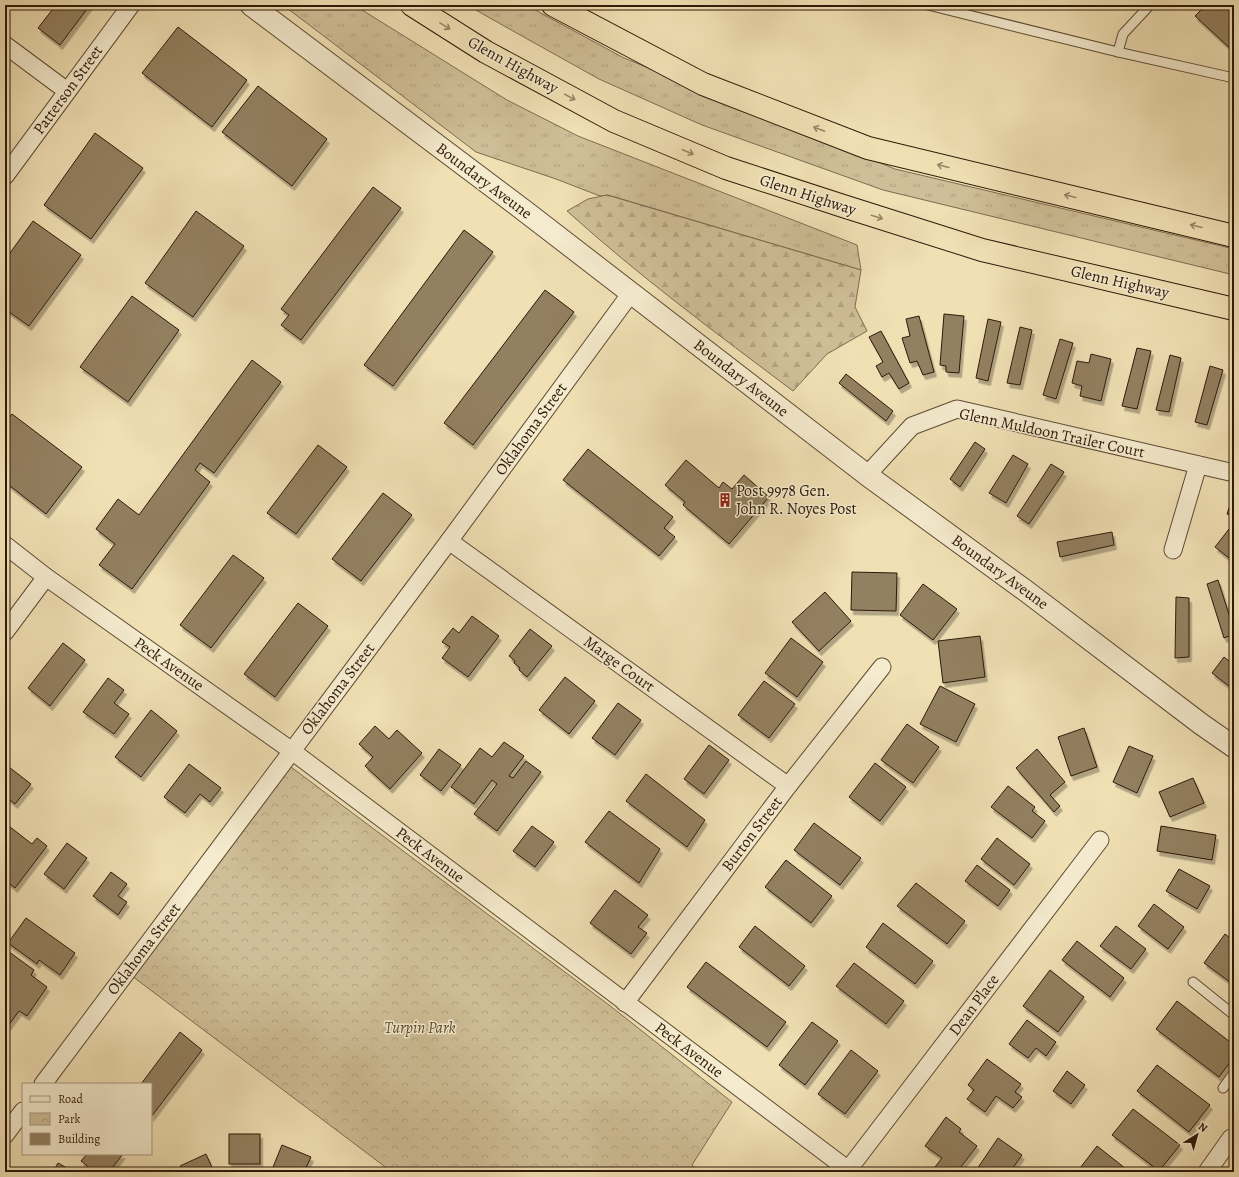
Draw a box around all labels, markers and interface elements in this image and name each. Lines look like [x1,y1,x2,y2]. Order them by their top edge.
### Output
one-way arrow [439,22,451,30]
street label: Glenn Highway [464,31,563,99]
street label: Patterson Street [28,41,108,139]
one-way arrow [564,94,576,101]
one-way arrow [813,124,825,132]
street label: Boundary Aveune [431,138,537,224]
one-way arrow [681,149,693,156]
one-way arrow [937,161,950,169]
street label: Glenn Highway [757,169,860,221]
one-way arrow [1063,192,1076,199]
one-way arrow [870,214,883,221]
one-way arrow [1190,222,1203,230]
street label: Glenn Highway [1069,260,1172,304]
street label: Boundary Aveune [689,334,793,422]
street label: Oklahoma Street [490,378,572,480]
street label: Glenn Muldoon Trailer Court [957,403,1147,463]
place label: Post 9978 Gen. John R. Noyes Post [736,480,857,520]
building icon: Post 9978 Gen. John R. Noyes Post [717,492,733,508]
street label: Boundary Aveune [947,529,1053,615]
street label: Marge Court [579,631,659,697]
street label: Peck Avenue [130,632,208,696]
street label: Oklahoma Street [296,638,380,740]
street label: Burton Street [716,792,788,876]
street label: Peck Avenue [391,822,469,888]
street label: Oklahoma Street [102,898,186,1000]
street label: Dean Place [944,970,1004,1040]
park label: Turpin Park [384,1017,456,1039]
street label: Peck Avenue [650,1017,728,1083]
legend [22,1083,152,1155]
text: Road [58,1091,84,1107]
text: Park [58,1111,81,1127]
north arrow [1177,1115,1217,1155]
text: N [1195,1119,1210,1136]
text: Building [58,1131,100,1147]

